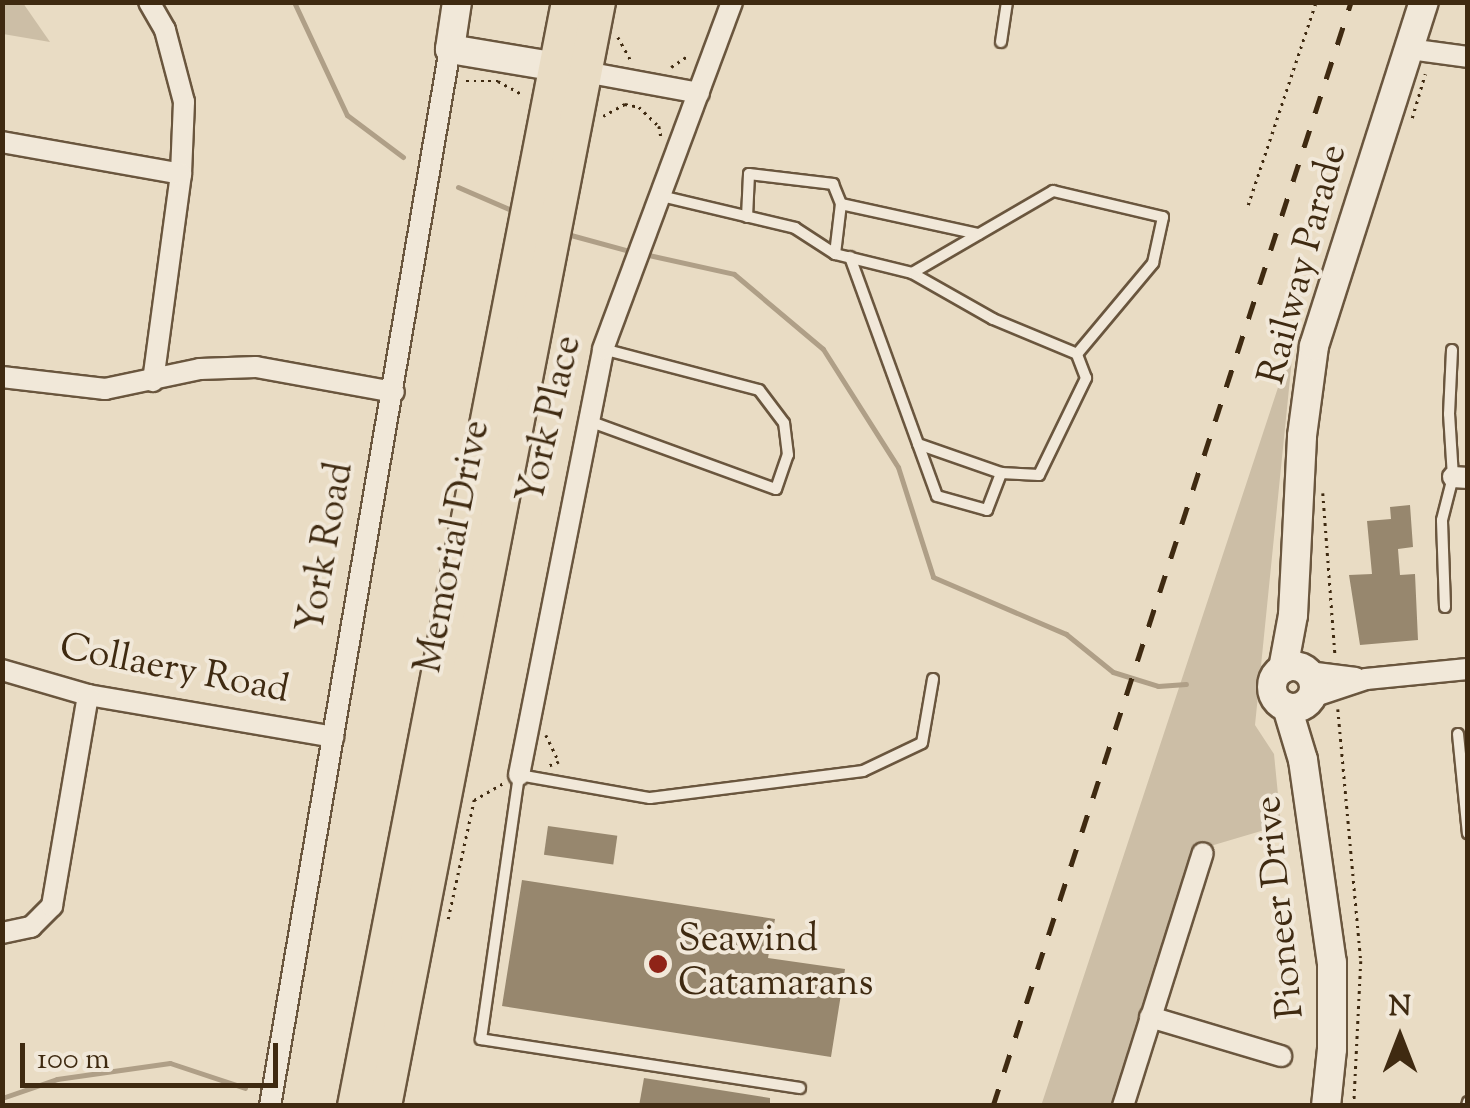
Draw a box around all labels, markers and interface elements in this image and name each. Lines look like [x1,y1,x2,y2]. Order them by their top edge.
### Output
street label: Railway Parade [1251,140,1359,390]
street label: York Place [511,332,593,508]
street label: Memorial Drive [408,417,502,677]
street label: York Road [291,459,365,637]
street label: Collaery Road [55,626,293,716]
street label: Pioneer Drive [1248,793,1316,1021]
place label: Seawind Catamarans [678,919,873,1008]
marker: Seawind Catamarans [647,953,669,975]
north arrow [1350,988,1450,1088]
text: N [1389,988,1411,1028]
scale bar [25,1023,282,1085]
text: 100 m [37,1039,110,1082]

